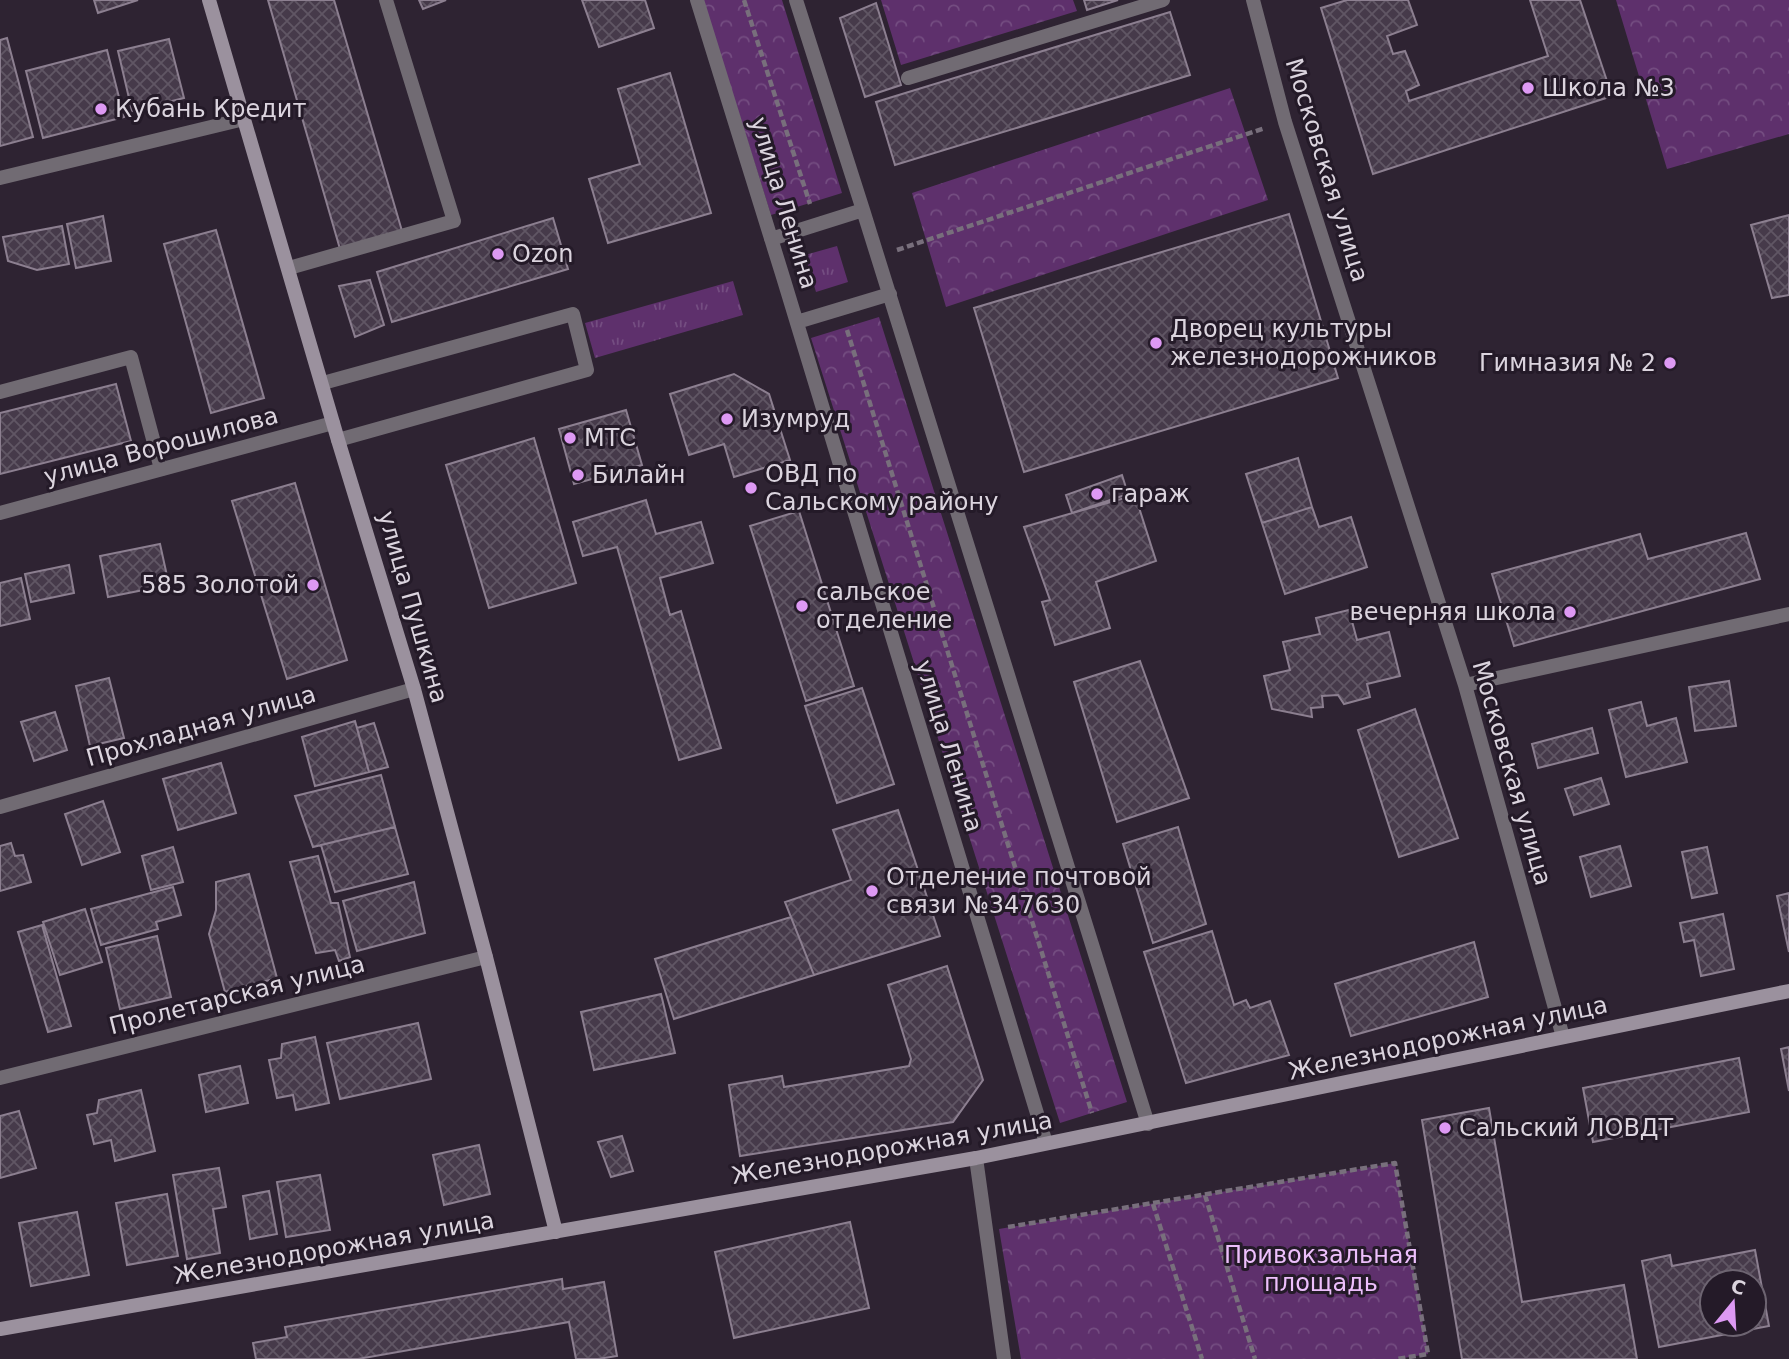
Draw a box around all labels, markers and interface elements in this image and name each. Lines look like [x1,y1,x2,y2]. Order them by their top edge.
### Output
street label: Московская улица [1280,55,1374,285]
place label: Школа №3 [1542,74,1675,102]
marker: Школа №3 [1520,80,1536,96]
place label: Кубань Кредит [115,95,306,123]
marker: Кубань Кредит [93,101,109,117]
street label: улица Ленина [745,114,823,292]
place label: Ozon [512,240,573,268]
marker: Ozon [490,246,506,262]
place label: Дворец культуры железнодорожников [1170,315,1437,371]
marker: Дворец культуры железнодорожников [1148,335,1164,351]
place label: Гимназия № 2 [1479,349,1656,377]
marker: Гимназия № 2 [1662,355,1678,371]
street label: улица Ворошилова [41,401,281,491]
place label: Изумруд [741,405,850,433]
marker: Изумруд [719,411,735,427]
place label: МТС [584,424,636,452]
marker: МТС [562,430,578,446]
place label: ОВД по Сальскому району [765,460,998,516]
place label: Билайн [592,461,685,489]
marker: Билайн [570,467,586,483]
marker: ОВД по Сальскому району [743,480,759,496]
place label: гараж [1111,480,1190,508]
marker: гараж [1089,486,1105,502]
street label: улица Пушкина [372,508,454,706]
place label: 585 Золотой [141,571,299,599]
marker: 585 Золотой [305,577,321,593]
place label: сальское отделение [816,578,952,634]
marker: сальское отделение [794,598,810,614]
place label: вечерняя школа [1350,598,1556,626]
marker: вечерняя школа [1562,604,1578,620]
street label: улица Ленина [910,657,988,835]
street label: Московская улица [1466,657,1558,889]
street label: Прохладная улица [83,680,319,772]
place label: Отделение почтовой связи №347630 [886,863,1152,919]
marker: Отделение почтовой связи №347630 [864,883,880,899]
street label: Пролетарская улица [106,950,368,1040]
street label: Железнодорожная улица [1286,990,1610,1086]
street label: Железнодорожная улица [729,1106,1055,1190]
place label: Сальский ЛОВДТ [1459,1114,1674,1142]
marker: Сальский ЛОВДТ [1437,1120,1453,1136]
street label: Железнодорожная улица [171,1206,497,1290]
park label: Привокзальная площадь [1224,1241,1418,1297]
north arrow [1698,1268,1768,1338]
text: С [1728,1274,1748,1299]

